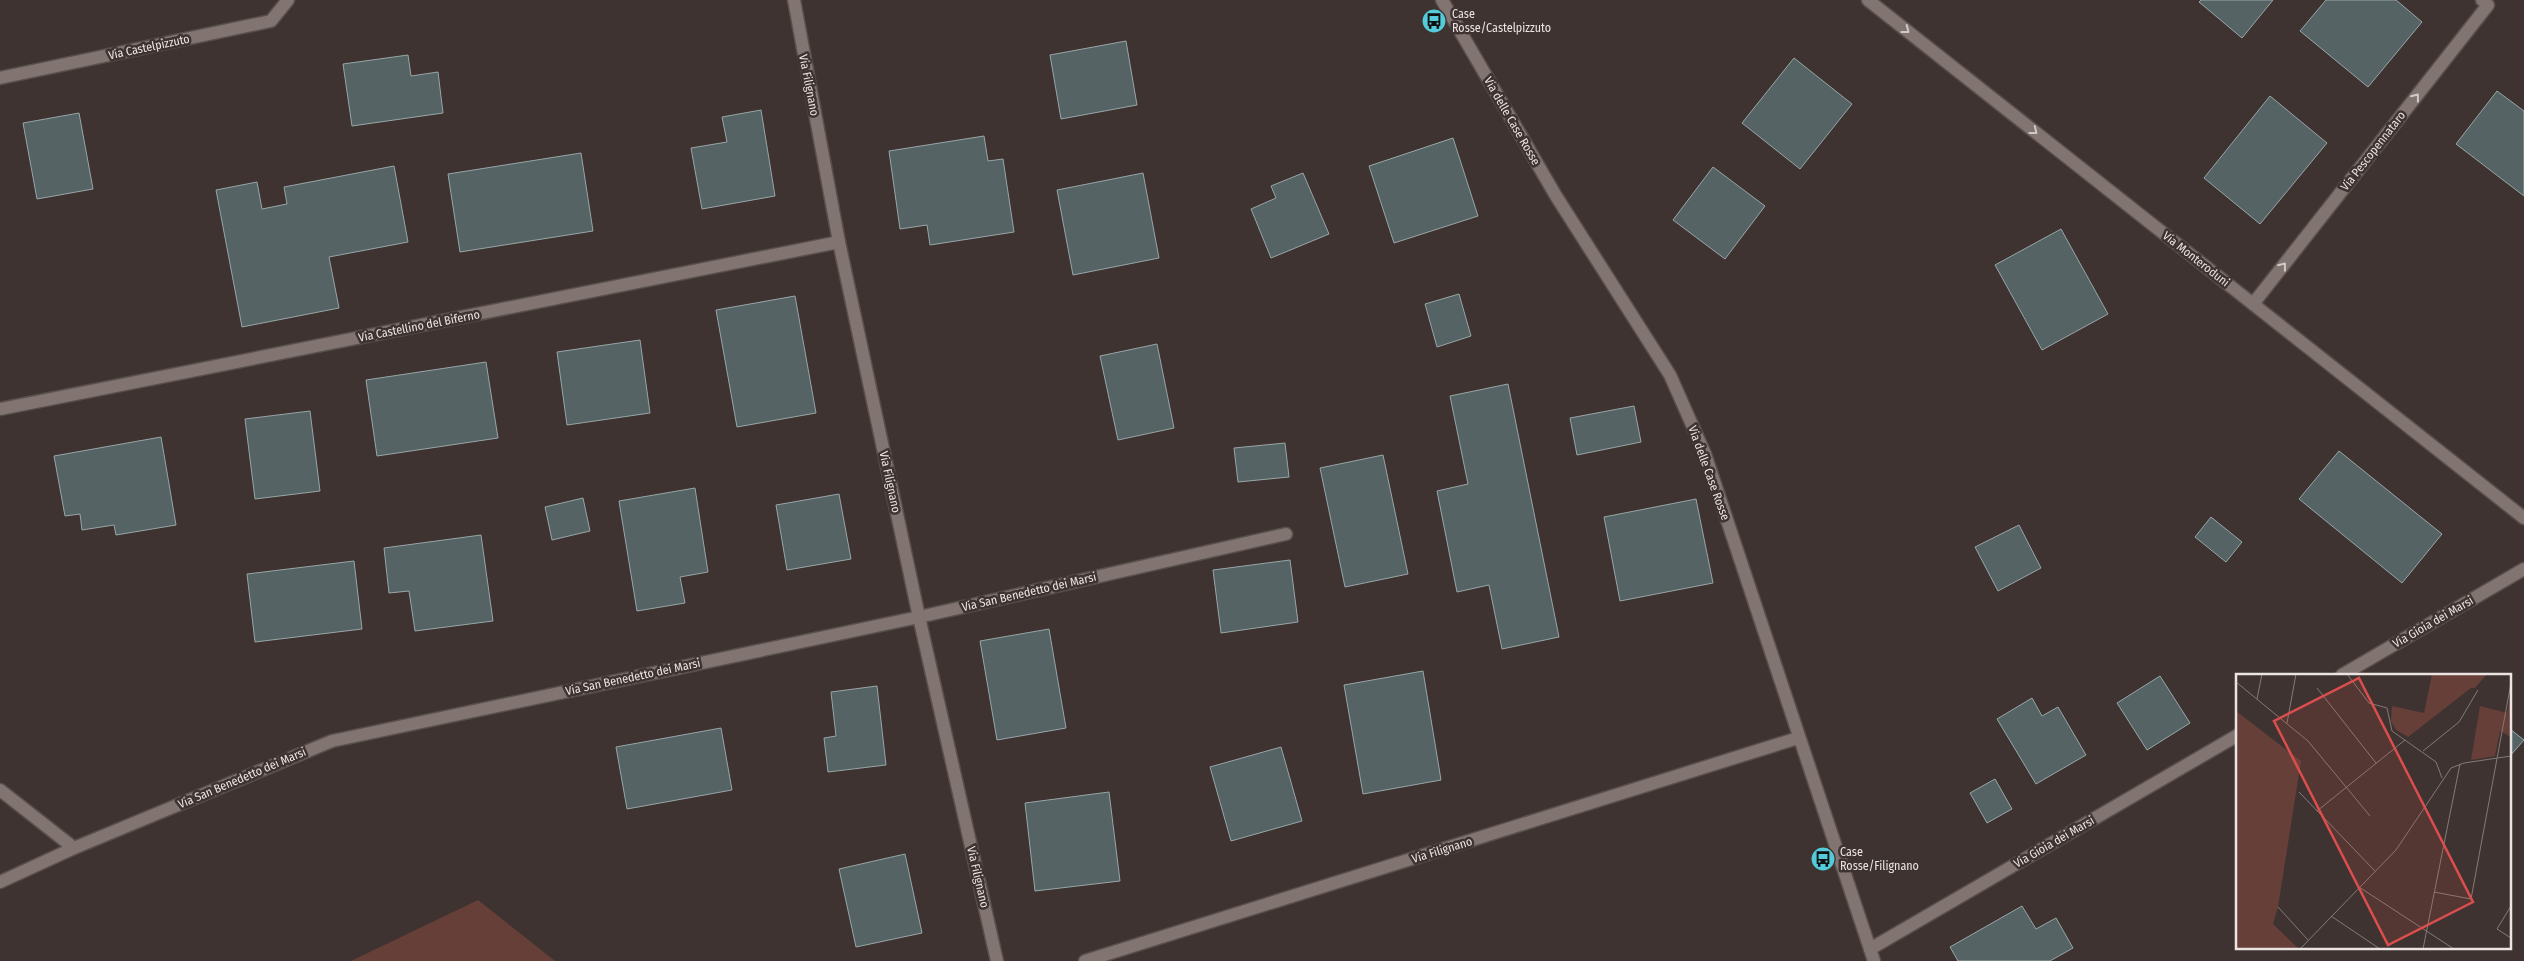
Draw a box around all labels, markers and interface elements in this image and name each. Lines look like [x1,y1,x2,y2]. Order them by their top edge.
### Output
place label: Case Rosse/Castelpizzuto [1452,7,1551,35]
bus stop icon: Case Rosse/Castelpizzuto [1421,8,1447,34]
one-way arrow [1900,25,1909,33]
street label: Via Castelpizzuto [107,32,191,62]
street label: Via Filignano [796,53,822,117]
street label: Via delle Case Rosse [1481,74,1543,168]
one-way arrow [2411,94,2419,103]
street label: Via Pescopennataro [2338,109,2408,193]
one-way arrow [2028,125,2037,133]
street label: Via Monteroduni [2160,229,2232,289]
one-way arrow [2278,263,2286,272]
street label: Via Castellino del Biferno [357,307,481,345]
street label: Via delle Case Rosse [1685,424,1733,522]
street label: Via Filignano [877,450,903,514]
street label: Via San Benedetto dei Marsi [960,570,1098,614]
street label: Via Gioia dei Marsi [2390,593,2476,651]
street label: Via San Benedetto dei Marsi [564,656,702,698]
inset map [2236,674,2512,948]
street label: Via San Benedetto dei Marsi [176,745,308,811]
street label: Via Gioia dei Marsi [2011,813,2097,871]
street label: Via Filignano [1410,834,1474,866]
street label: Via Filignano [964,845,992,909]
place label: Case Rosse/Filignano [1840,845,1919,873]
bus stop icon: Case Rosse/Filignano [1810,846,1836,872]

